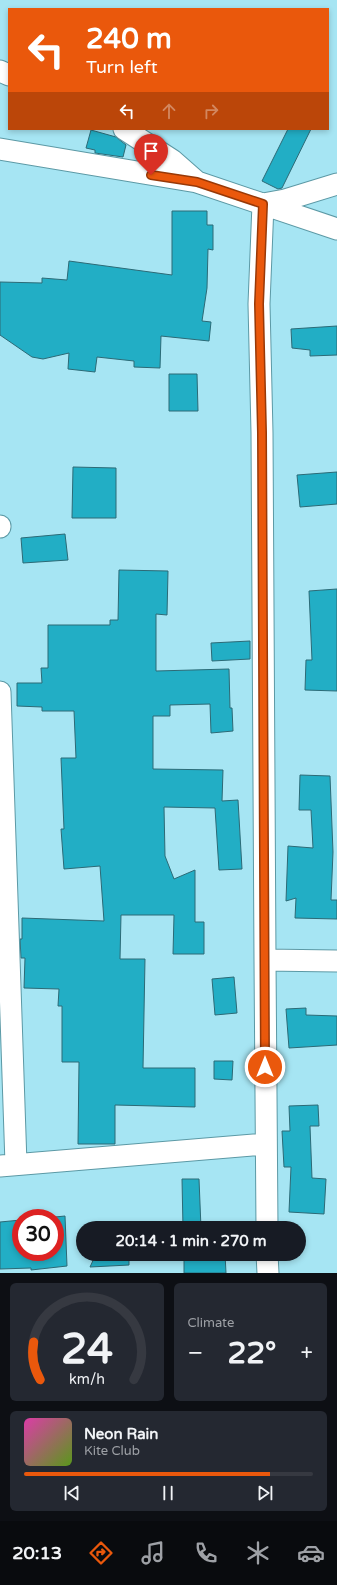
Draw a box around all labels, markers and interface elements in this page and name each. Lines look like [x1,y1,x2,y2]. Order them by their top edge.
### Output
text: 240 m [86,22,172,56]
icon: left [20,24,72,76]
text: Turn left [86,56,158,78]
icon: left [116,100,138,122]
icon: ahead [158,100,180,122]
icon: right [200,100,222,122]
pin [134,134,168,175]
icon: arrive [140,140,162,162]
position arrow [244,1046,286,1088]
speed limit sign: 30 [12,1209,64,1261]
text: 20:14 · 1 min · 270 m [116,1232,266,1250]
text: Climate [188,1315,234,1331]
text: 24 [61,1325,113,1375]
text: 22° [227,1335,276,1372]
text: − [188,1340,203,1366]
text: + [301,1340,313,1366]
text: km/h [69,1371,105,1388]
text: Neon Rain [84,1425,158,1443]
text: Kite Club [84,1443,140,1459]
icon: previous [61,1482,83,1504]
icon: pause [157,1482,179,1504]
icon: next [254,1482,276,1504]
icon: directions [87,1539,115,1567]
icon: music [139,1539,167,1567]
icon: phone [192,1539,220,1567]
icon: climate [244,1539,272,1567]
icon: car [297,1539,325,1567]
text: 20:13 [12,1542,62,1564]

